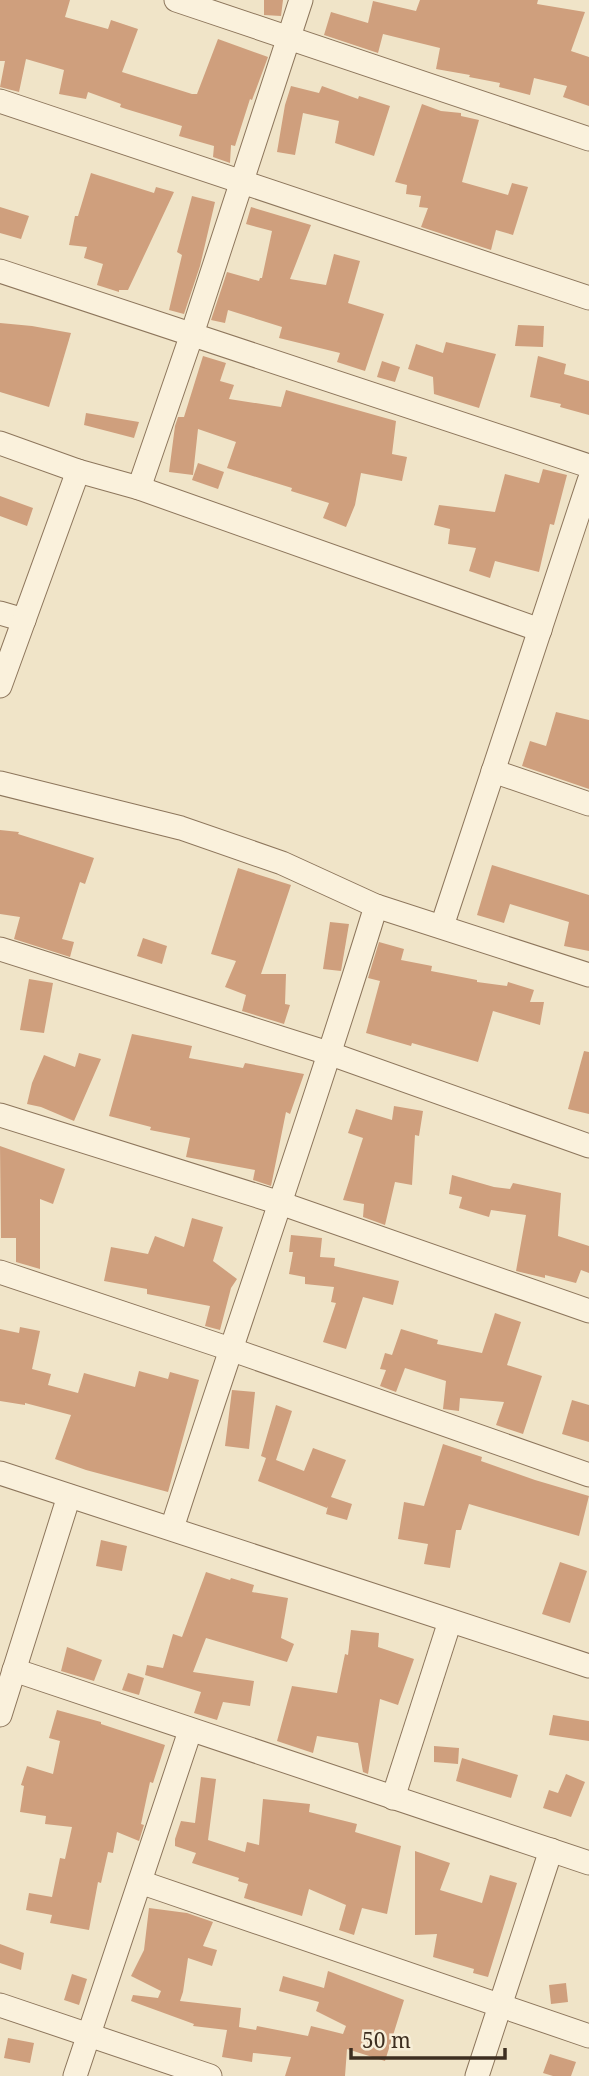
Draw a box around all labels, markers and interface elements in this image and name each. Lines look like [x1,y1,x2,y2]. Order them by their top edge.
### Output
scale bar [351,2016,505,2060]
text: 50 m [362,2026,411,2054]

